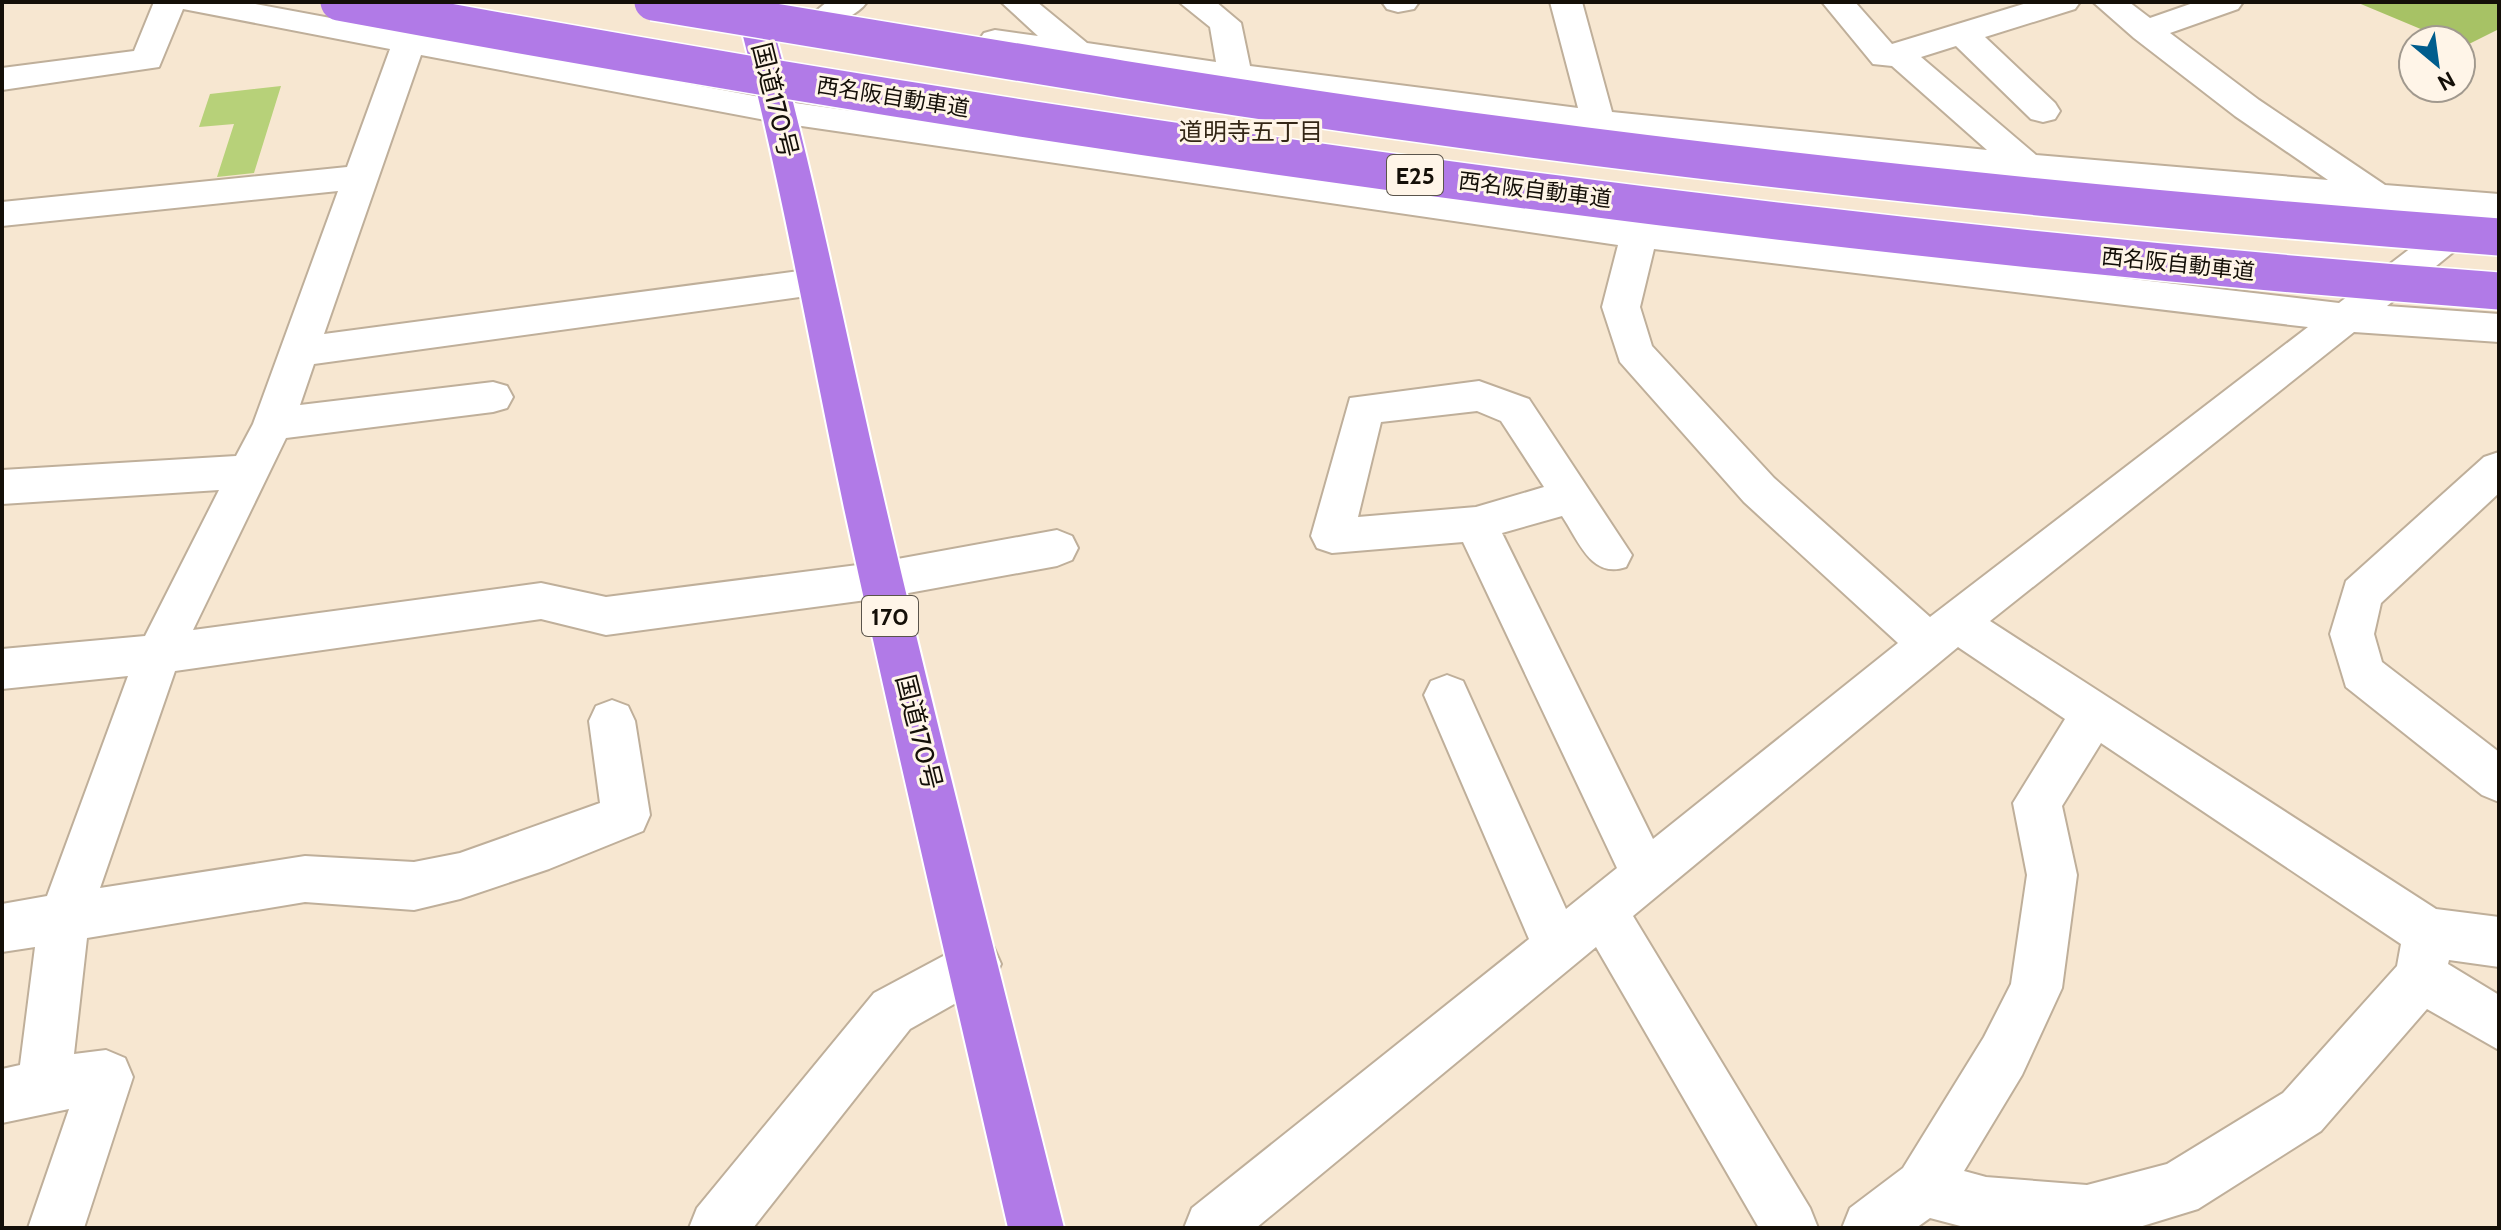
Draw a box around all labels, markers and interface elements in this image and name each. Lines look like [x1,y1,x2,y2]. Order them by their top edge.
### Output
north arrow [2397,24,2477,104]
street label: 国道170号 [745,39,805,161]
text: N [2433,65,2460,97]
street label: 西名阪自動車道 [815,72,971,122]
district label: 道明寺五丁目 [1179,117,1323,146]
road number: E25 [1387,155,1443,195]
street label: 西名阪自動車道 [1457,167,1613,213]
street label: 西名阪自動車道 [2100,243,2256,285]
road number: 170 [862,596,918,636]
street label: 国道170号 [889,671,949,793]

